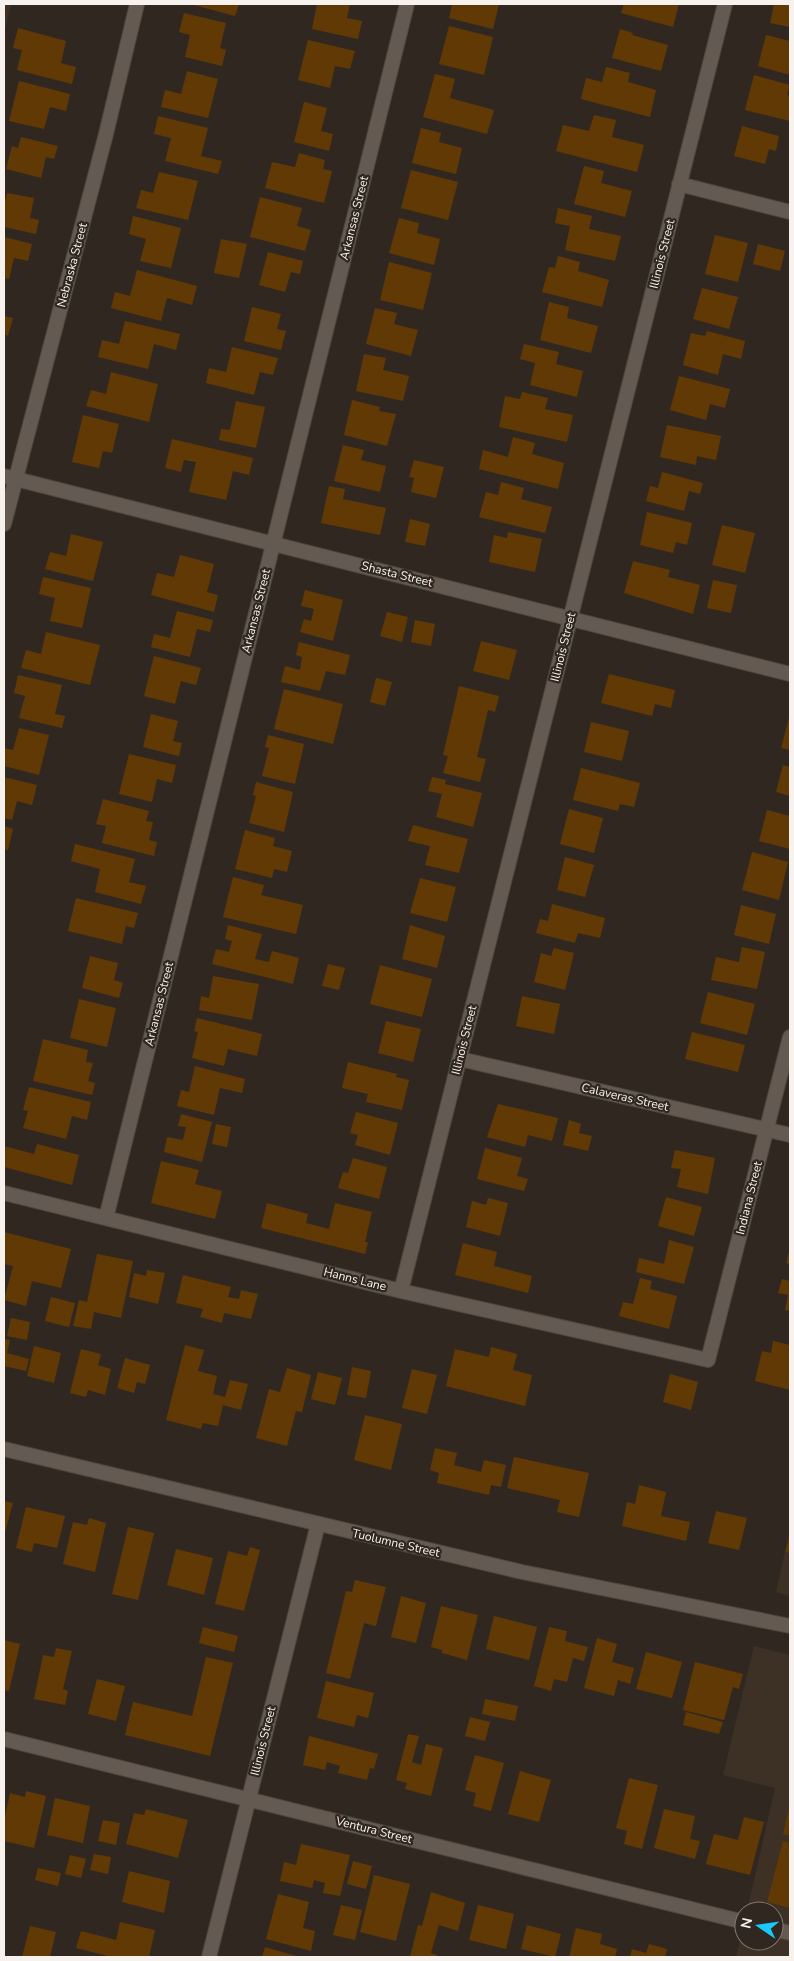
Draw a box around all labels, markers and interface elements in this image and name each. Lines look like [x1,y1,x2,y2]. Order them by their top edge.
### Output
street label: Arkansas Street [336,174,372,262]
street label: Illinois Street [646,217,679,290]
street label: Nebraska Street [53,220,91,309]
street label: Shasta Street [360,557,435,591]
street label: Arkansas Street [238,567,274,655]
street label: Illinois Street [547,610,580,683]
street label: Arkansas Street [141,960,177,1048]
street label: Illinois Street [448,1003,481,1076]
street label: Calaveras Street [580,1079,671,1115]
street label: Indiana Street [732,1159,766,1236]
street label: Hanns Lane [322,1263,388,1295]
street label: Tuolumne Street [351,1525,442,1561]
street label: Illinois Street [247,1704,280,1777]
street label: Ventura Street [333,1813,415,1847]
north arrow [734,1901,784,1951]
text: N [736,1916,757,1930]

